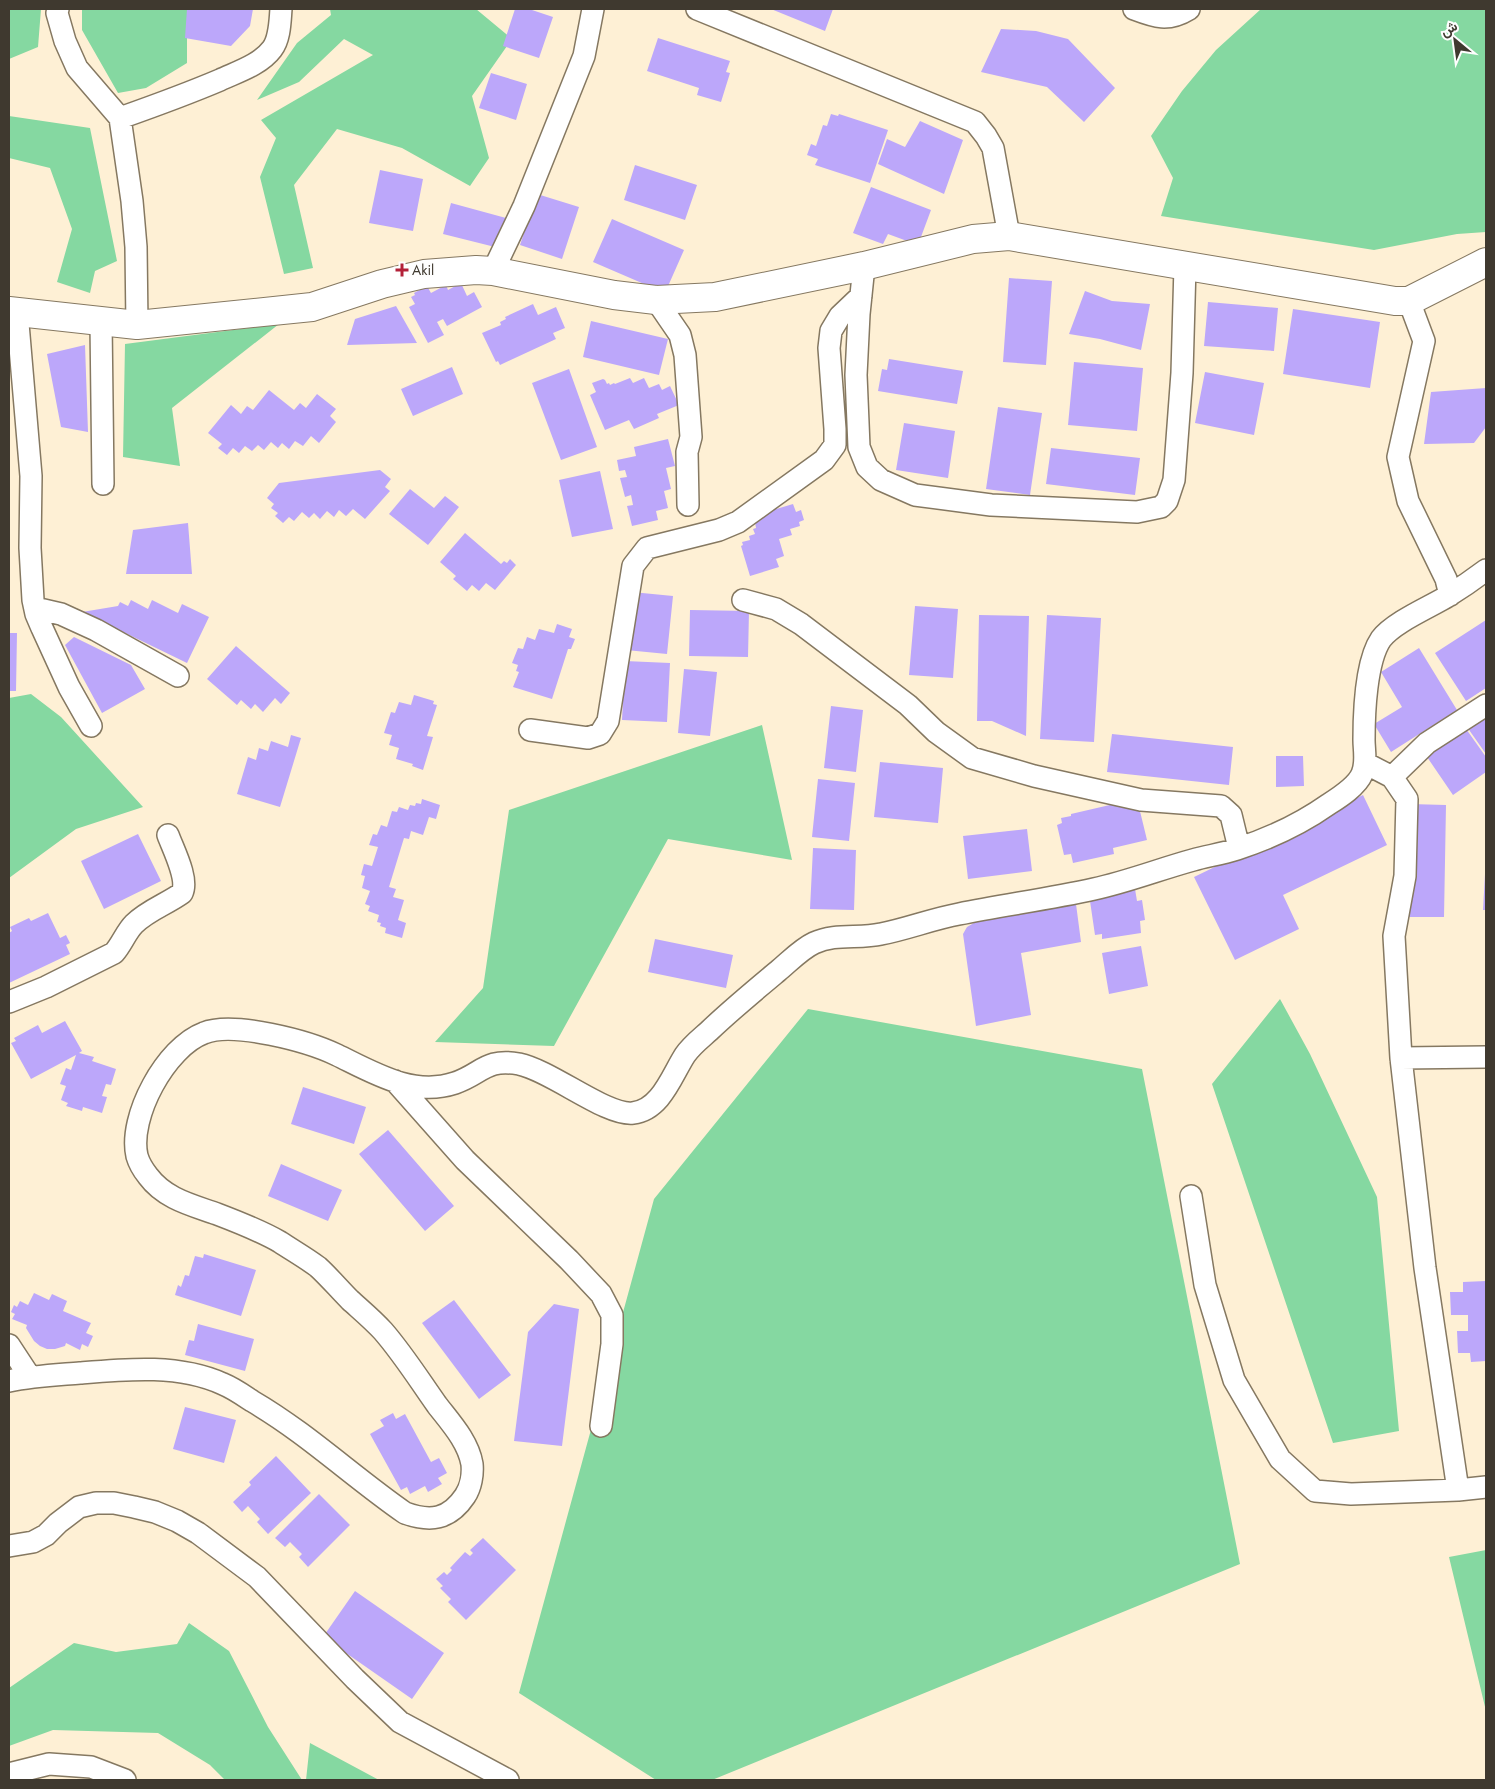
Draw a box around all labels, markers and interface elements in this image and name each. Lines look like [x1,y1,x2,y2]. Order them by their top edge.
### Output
north arrow [1430,15,1480,65]
text: ش [1436,16,1461,41]
place label: Akil [412,260,434,280]
marker: Akil [396,264,408,276]

